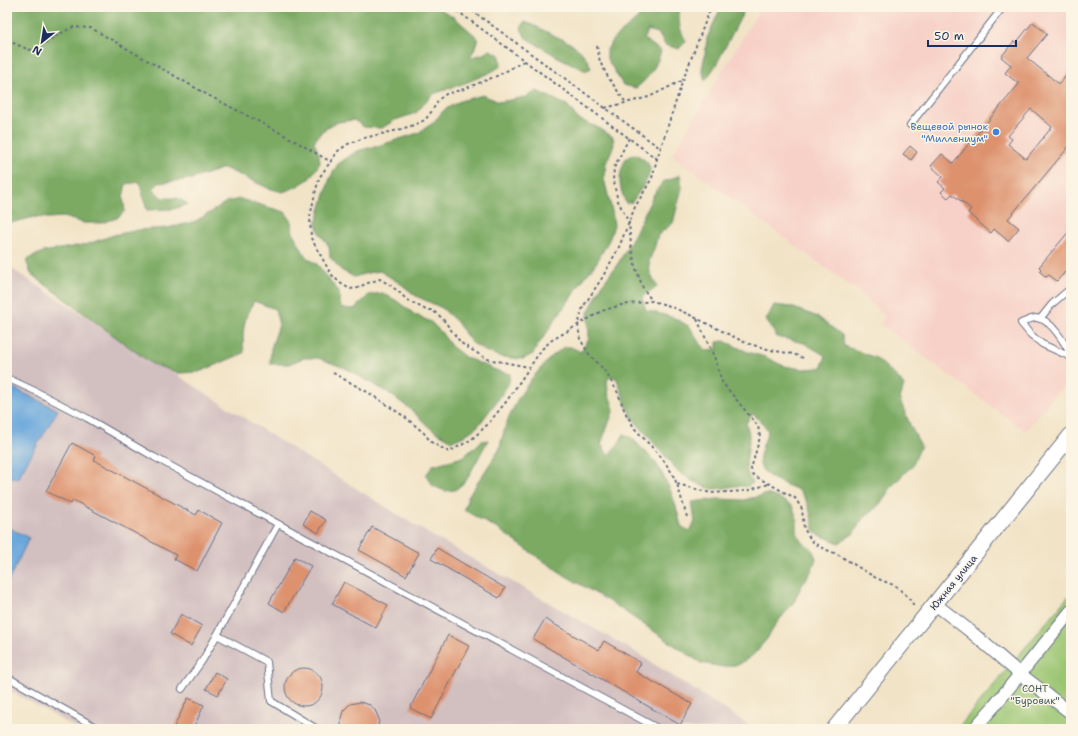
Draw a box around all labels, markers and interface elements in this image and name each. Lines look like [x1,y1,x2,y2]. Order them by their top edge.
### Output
north arrow [22,22,62,62]
scale bar [928,22,1016,48]
text: 50 m [934,28,964,44]
text: N [29,41,45,59]
place label: Вещевой рынок "Миллениум" [911,120,989,145]
marker: Вещевой рынок "Миллениум" [991,127,1001,137]
street label: Южная улица [927,551,980,613]
park label: СОНТ "Буровик" [1010,682,1060,707]

